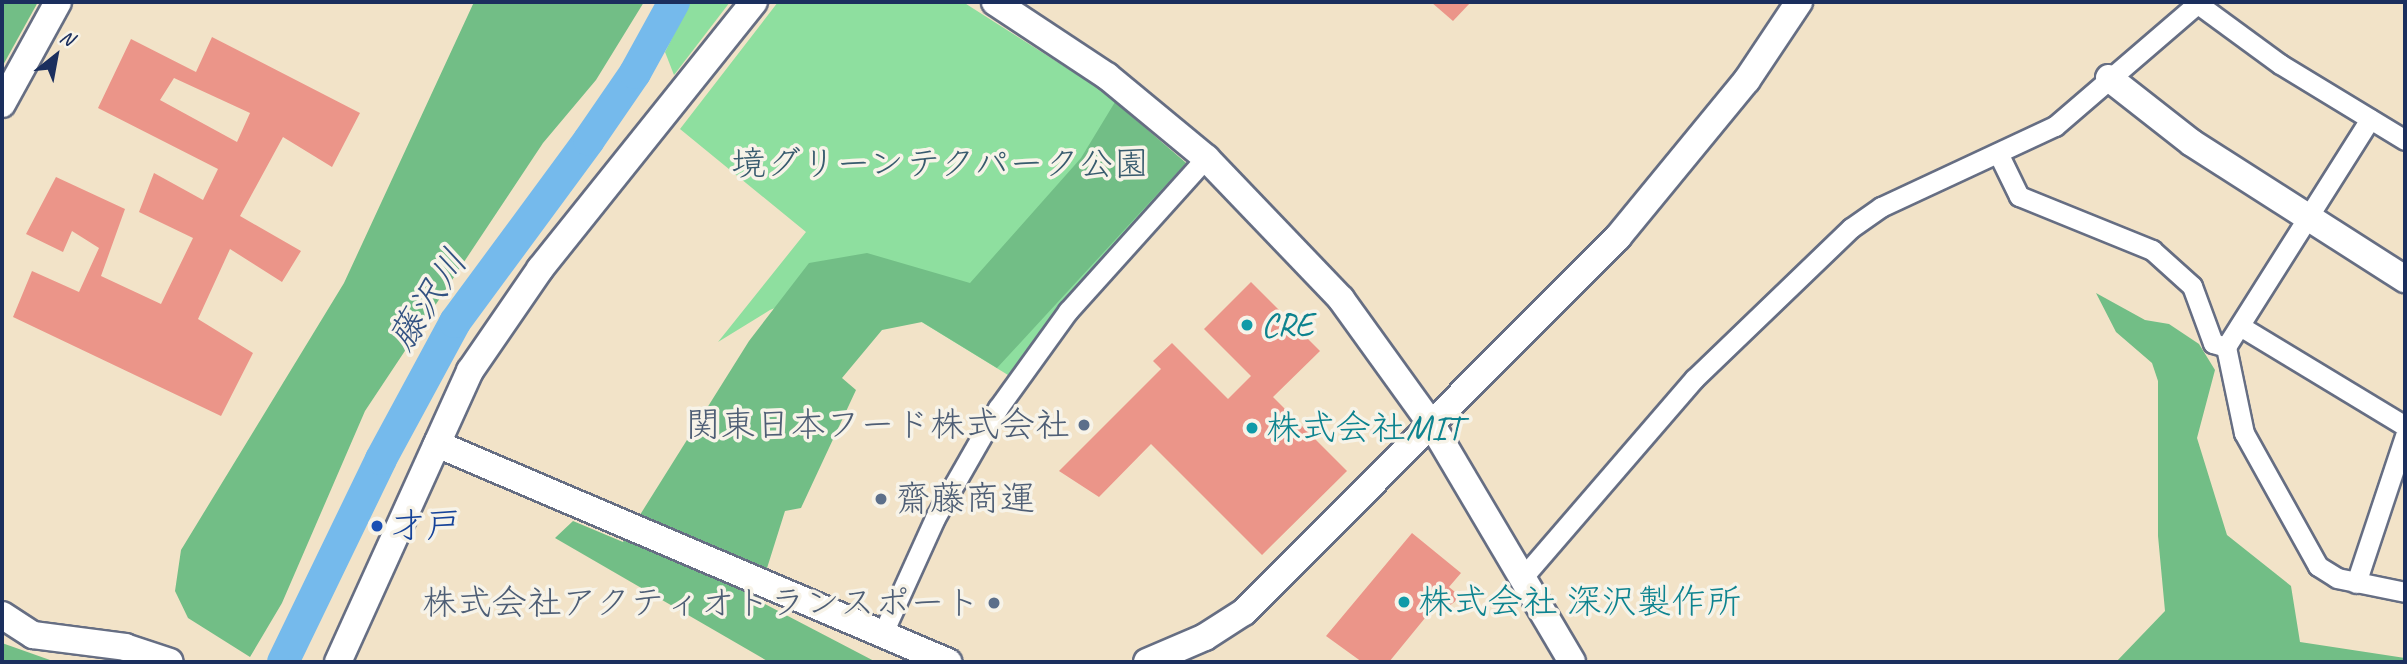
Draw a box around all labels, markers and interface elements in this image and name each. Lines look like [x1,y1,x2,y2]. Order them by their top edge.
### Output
north arrow [21,21,91,91]
text: N [56,25,78,51]
park label: 境グリーンテクパーク公園 [730,143,1150,185]
water label: 藤沢川 [379,241,477,359]
place label: CRE [1261,304,1313,346]
marker: CRE [1239,317,1255,333]
place label: 関東日本フード株式会社 [686,404,1070,446]
place label: 株式会社MIT [1266,407,1461,449]
marker: 関東日本フード株式会社 [1076,417,1092,433]
marker: 株式会社MIT [1244,420,1260,436]
place label: 齋藤商運 [895,478,1035,520]
marker: 齋藤商運 [873,491,889,507]
place label: 才戸 [391,505,461,547]
marker: 才戸 [369,518,385,534]
place label: 株式会社 深沢製作所 [1418,581,1741,623]
place label: 株式会社アクティオトランスポート [420,582,980,624]
marker: 株式会社 深沢製作所 [1396,594,1412,610]
marker: 株式会社アクティオトランスポート [986,595,1002,611]

